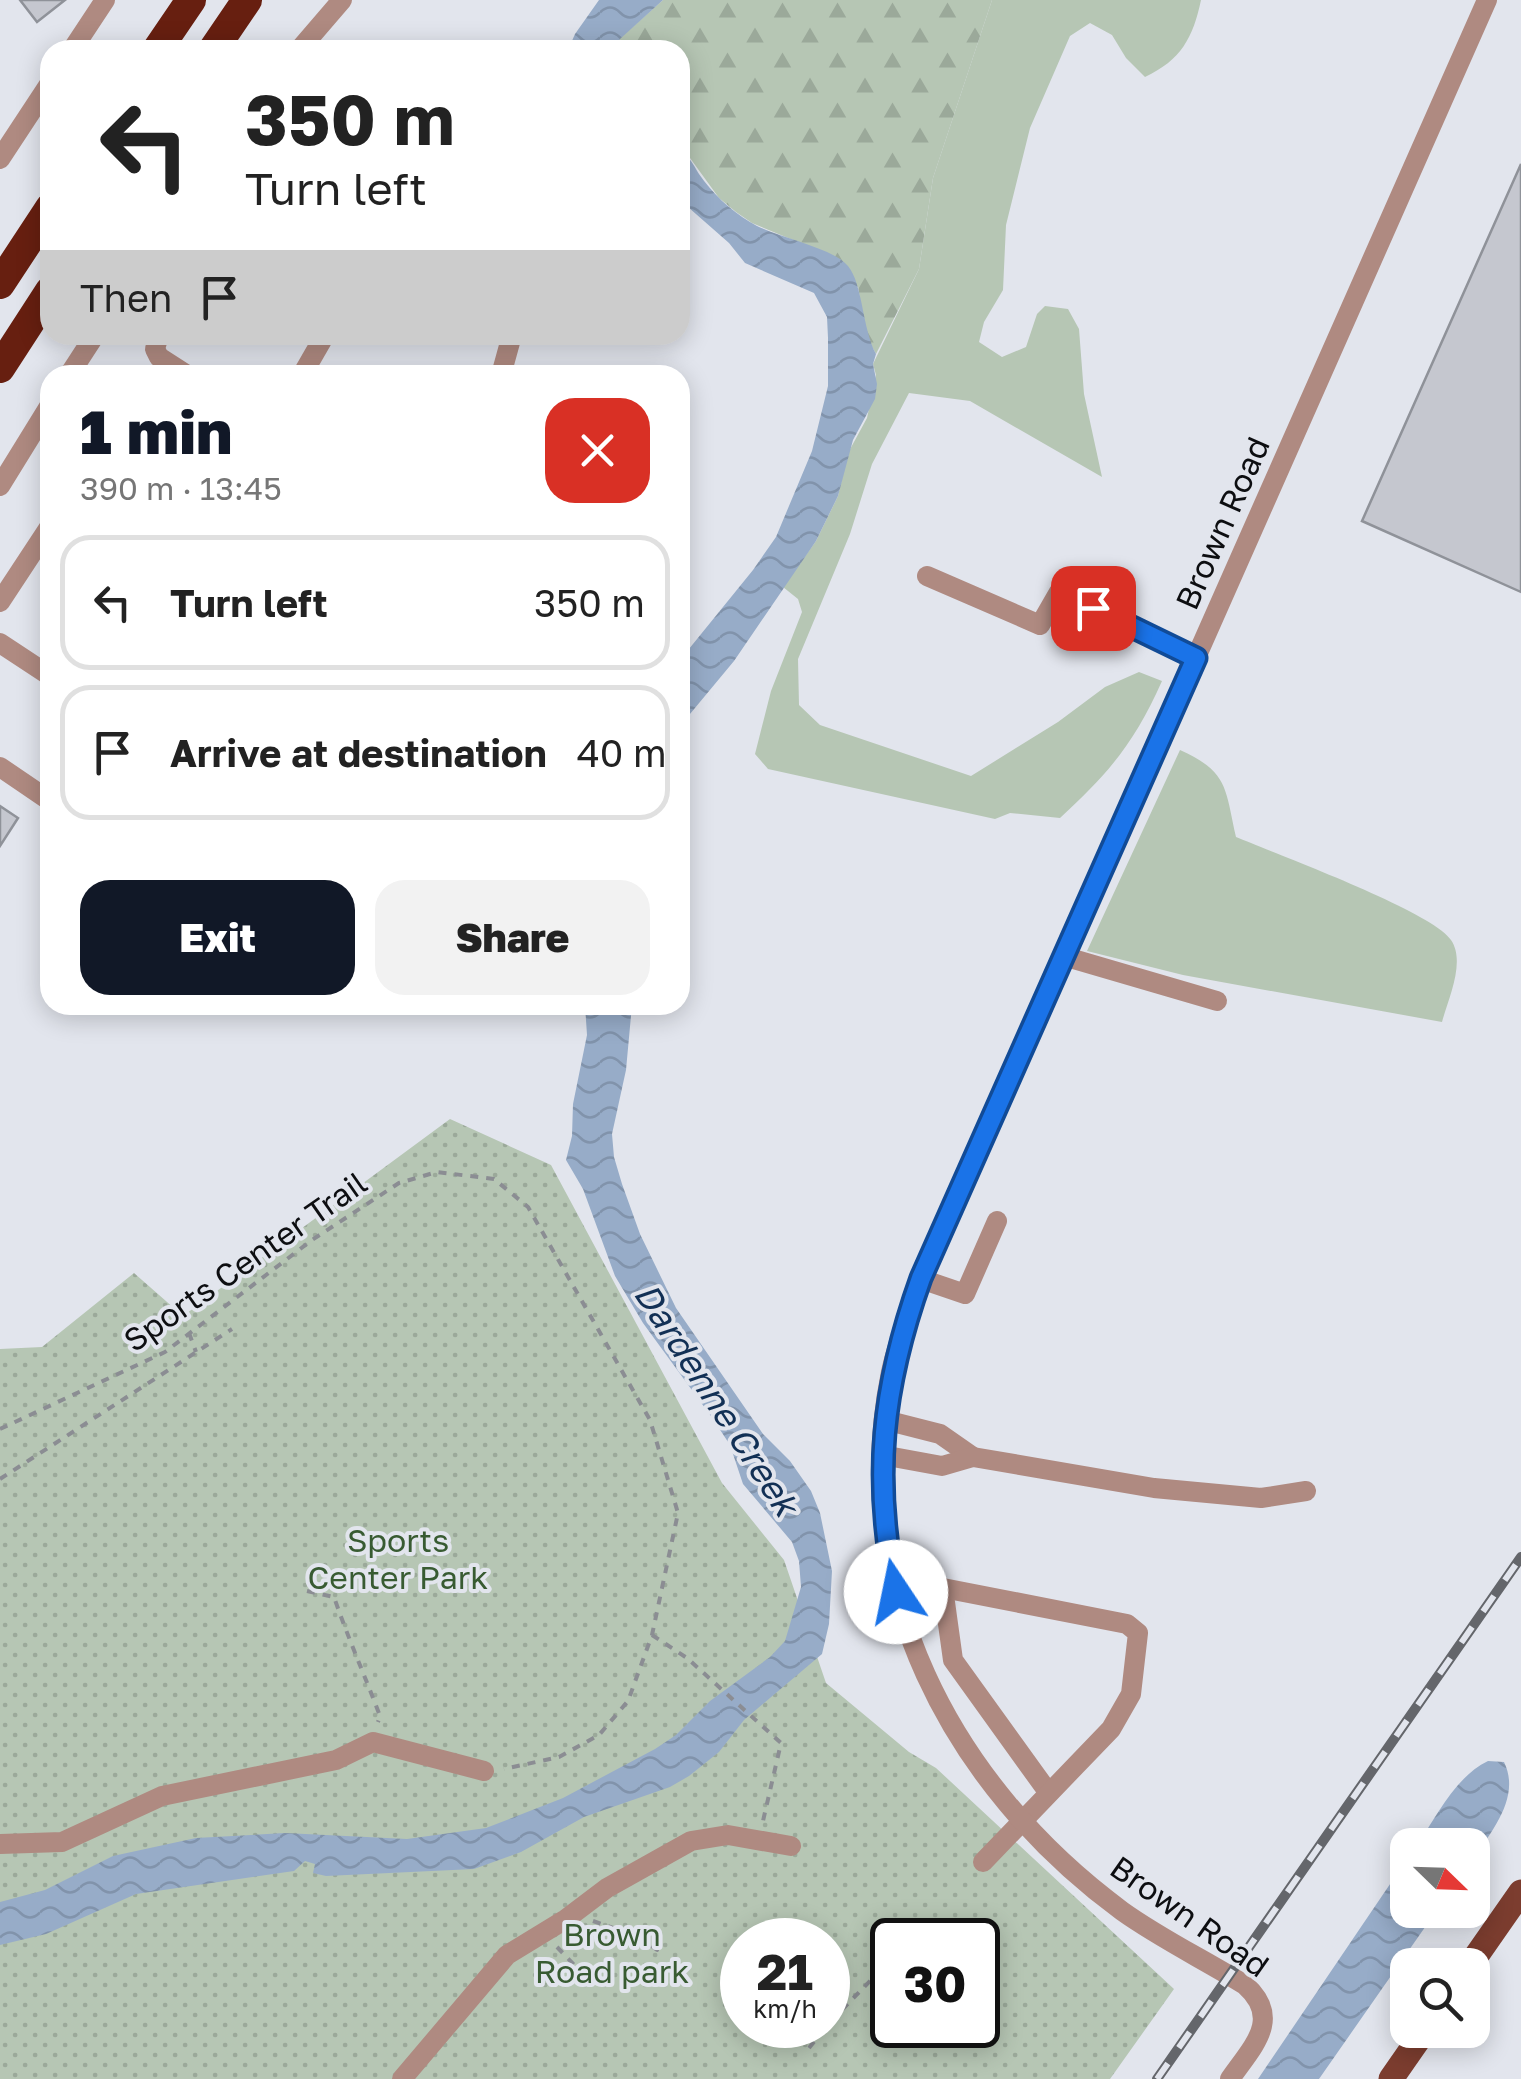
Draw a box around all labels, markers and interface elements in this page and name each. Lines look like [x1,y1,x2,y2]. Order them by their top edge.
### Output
text: 350 m [245,76,455,160]
icon: left [80,80,210,210]
text: Turn left [245,161,427,215]
icon: arrive [192,270,247,325]
text: Then [80,275,172,320]
text: 1 min [80,395,232,467]
button: close [545,398,650,503]
street label: Brown Road [1167,431,1277,615]
text: 390 m · 13:45 [80,469,282,507]
pin [1051,566,1136,651]
icon: left [85,575,140,630]
text: Turn left [170,580,328,625]
text: 350 m [534,580,645,625]
icon: arrive [1066,581,1121,636]
icon: arrive [85,725,140,780]
text: Arrive at destination [170,730,547,775]
text: 40 m [577,730,667,775]
button: Exit [80,880,355,995]
button: Share [375,880,650,995]
street label: Sports Center Trail [116,1163,374,1359]
water label: Dardenne Creek [626,1275,810,1526]
park label: Sports Center Park [308,1521,488,1596]
position arrow [844,1540,948,1644]
north arrow [1390,1828,1490,1928]
map controls [1390,1828,1490,2048]
street label: Brown Road [1104,1848,1276,1984]
park label: Brown Road park [535,1915,689,1990]
speed limit sign: 30 [870,1918,1000,2048]
text: 21 [757,1941,813,2001]
button: search [1390,1948,1490,2048]
text: km/h [753,1993,817,2024]

